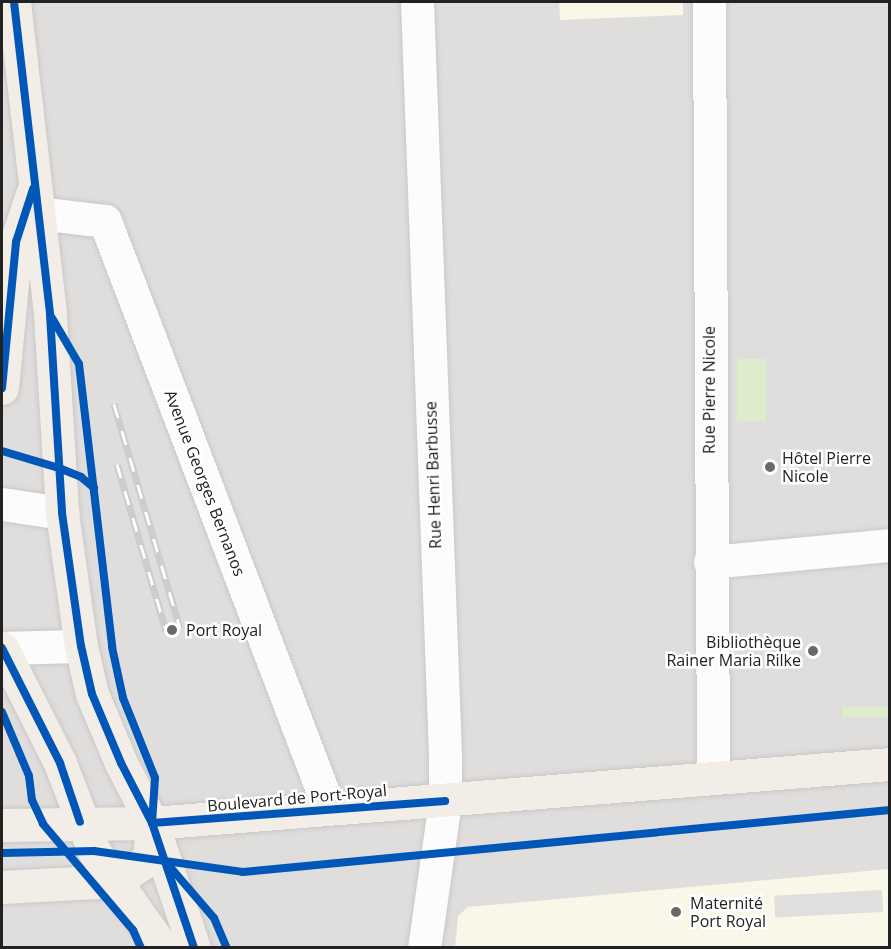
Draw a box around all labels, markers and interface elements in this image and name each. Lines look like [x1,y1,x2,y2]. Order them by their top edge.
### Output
street label: Rue Pierre Nicole [699,326,719,454]
street label: Avenue Georges Bernanos [161,387,249,579]
street label: Rue Henri Barbusse [421,401,445,549]
place label: Hôtel Pierre Nicole [782,448,871,486]
marker: Hôtel Pierre Nicole [763,460,777,474]
place label: Port Royal [186,620,262,640]
marker: Port Royal [163,621,181,639]
place label: Bibliothèque Rainer Maria Rilke [666,632,801,670]
marker: Bibliothèque Rainer Maria Rilke [806,644,820,658]
street label: Boulevard de Port-Royal [206,781,388,815]
place label: Maternité Port Royal [690,893,766,931]
marker: Maternité Port Royal [667,903,685,921]

